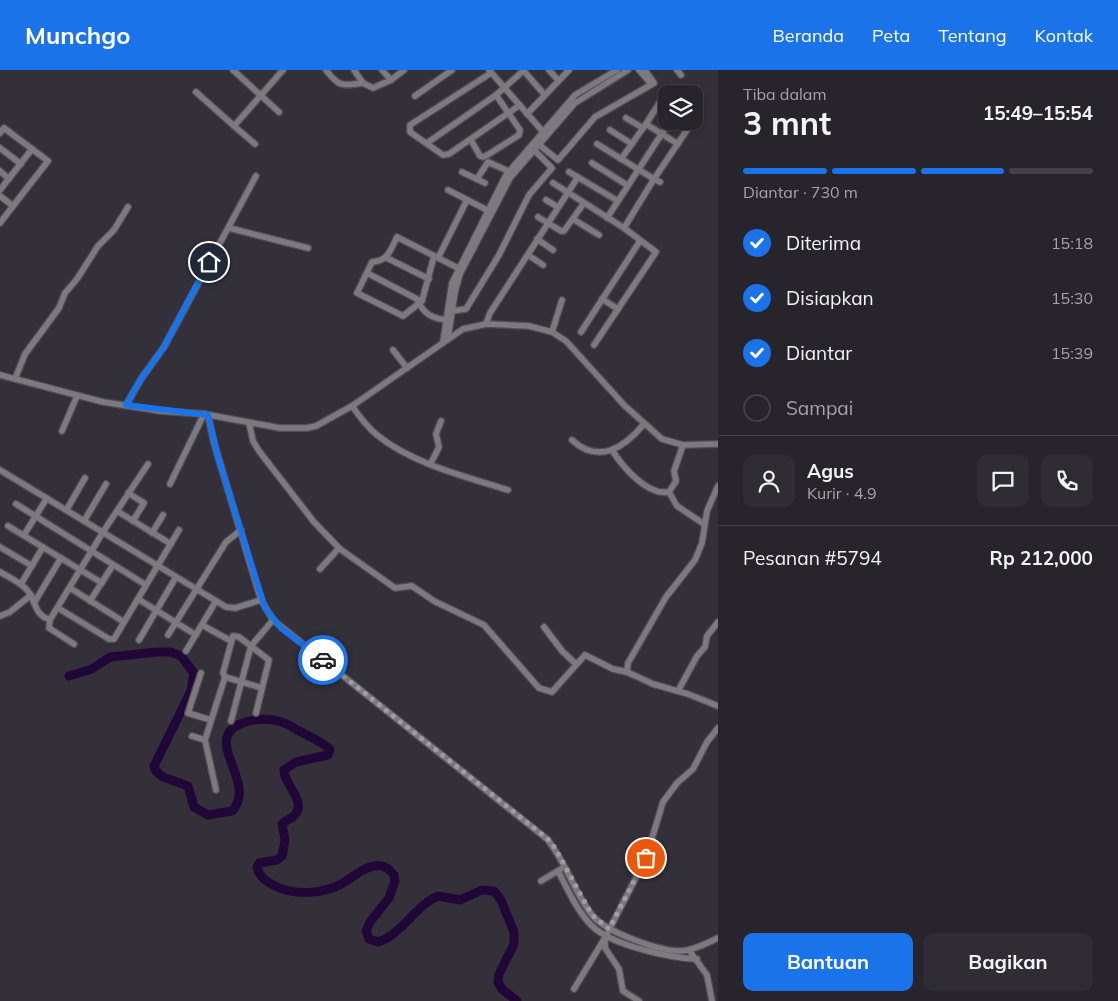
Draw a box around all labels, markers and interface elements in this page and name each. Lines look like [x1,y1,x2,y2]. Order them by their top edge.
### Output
text: Munchgo [25,20,130,50]
text: Beranda [773,24,844,47]
text: Peta [872,24,910,47]
text: Tentang [938,24,1007,47]
text: Kontak [1035,24,1093,47]
text: Tiba dalam [743,84,827,104]
map controls [658,85,703,130]
button: layers [658,85,703,130]
text: 15:49–15:54 [983,101,1093,125]
text: 3 mnt [743,103,831,143]
text: Diantar · 730 m [743,182,858,202]
icon: check [743,229,771,257]
text: Diterima [786,231,861,255]
text: 15:18 [1051,233,1093,253]
pin [188,241,230,283]
icon: home [195,248,223,276]
icon: check [743,284,771,312]
text: Disiapkan [786,286,874,310]
text: 15:30 [1051,288,1093,308]
icon: check [743,339,771,367]
text: Diantar [786,341,852,365]
text: 15:39 [1051,343,1093,363]
text: Sampai [786,396,853,420]
button: person [743,455,795,507]
button: chat [977,455,1029,507]
button: phone [1041,455,1093,507]
text: Agus [807,459,854,483]
text: Kurir · 4.9 [807,483,877,503]
text: Pesanan #5794 [743,546,882,570]
text: Rp 212,000 [990,546,1093,570]
courier [298,635,348,685]
icon: car [309,646,337,674]
pin [625,837,667,879]
icon: bag [632,844,660,872]
button: Bantuan [743,933,913,991]
button: Bagikan [923,933,1093,991]

